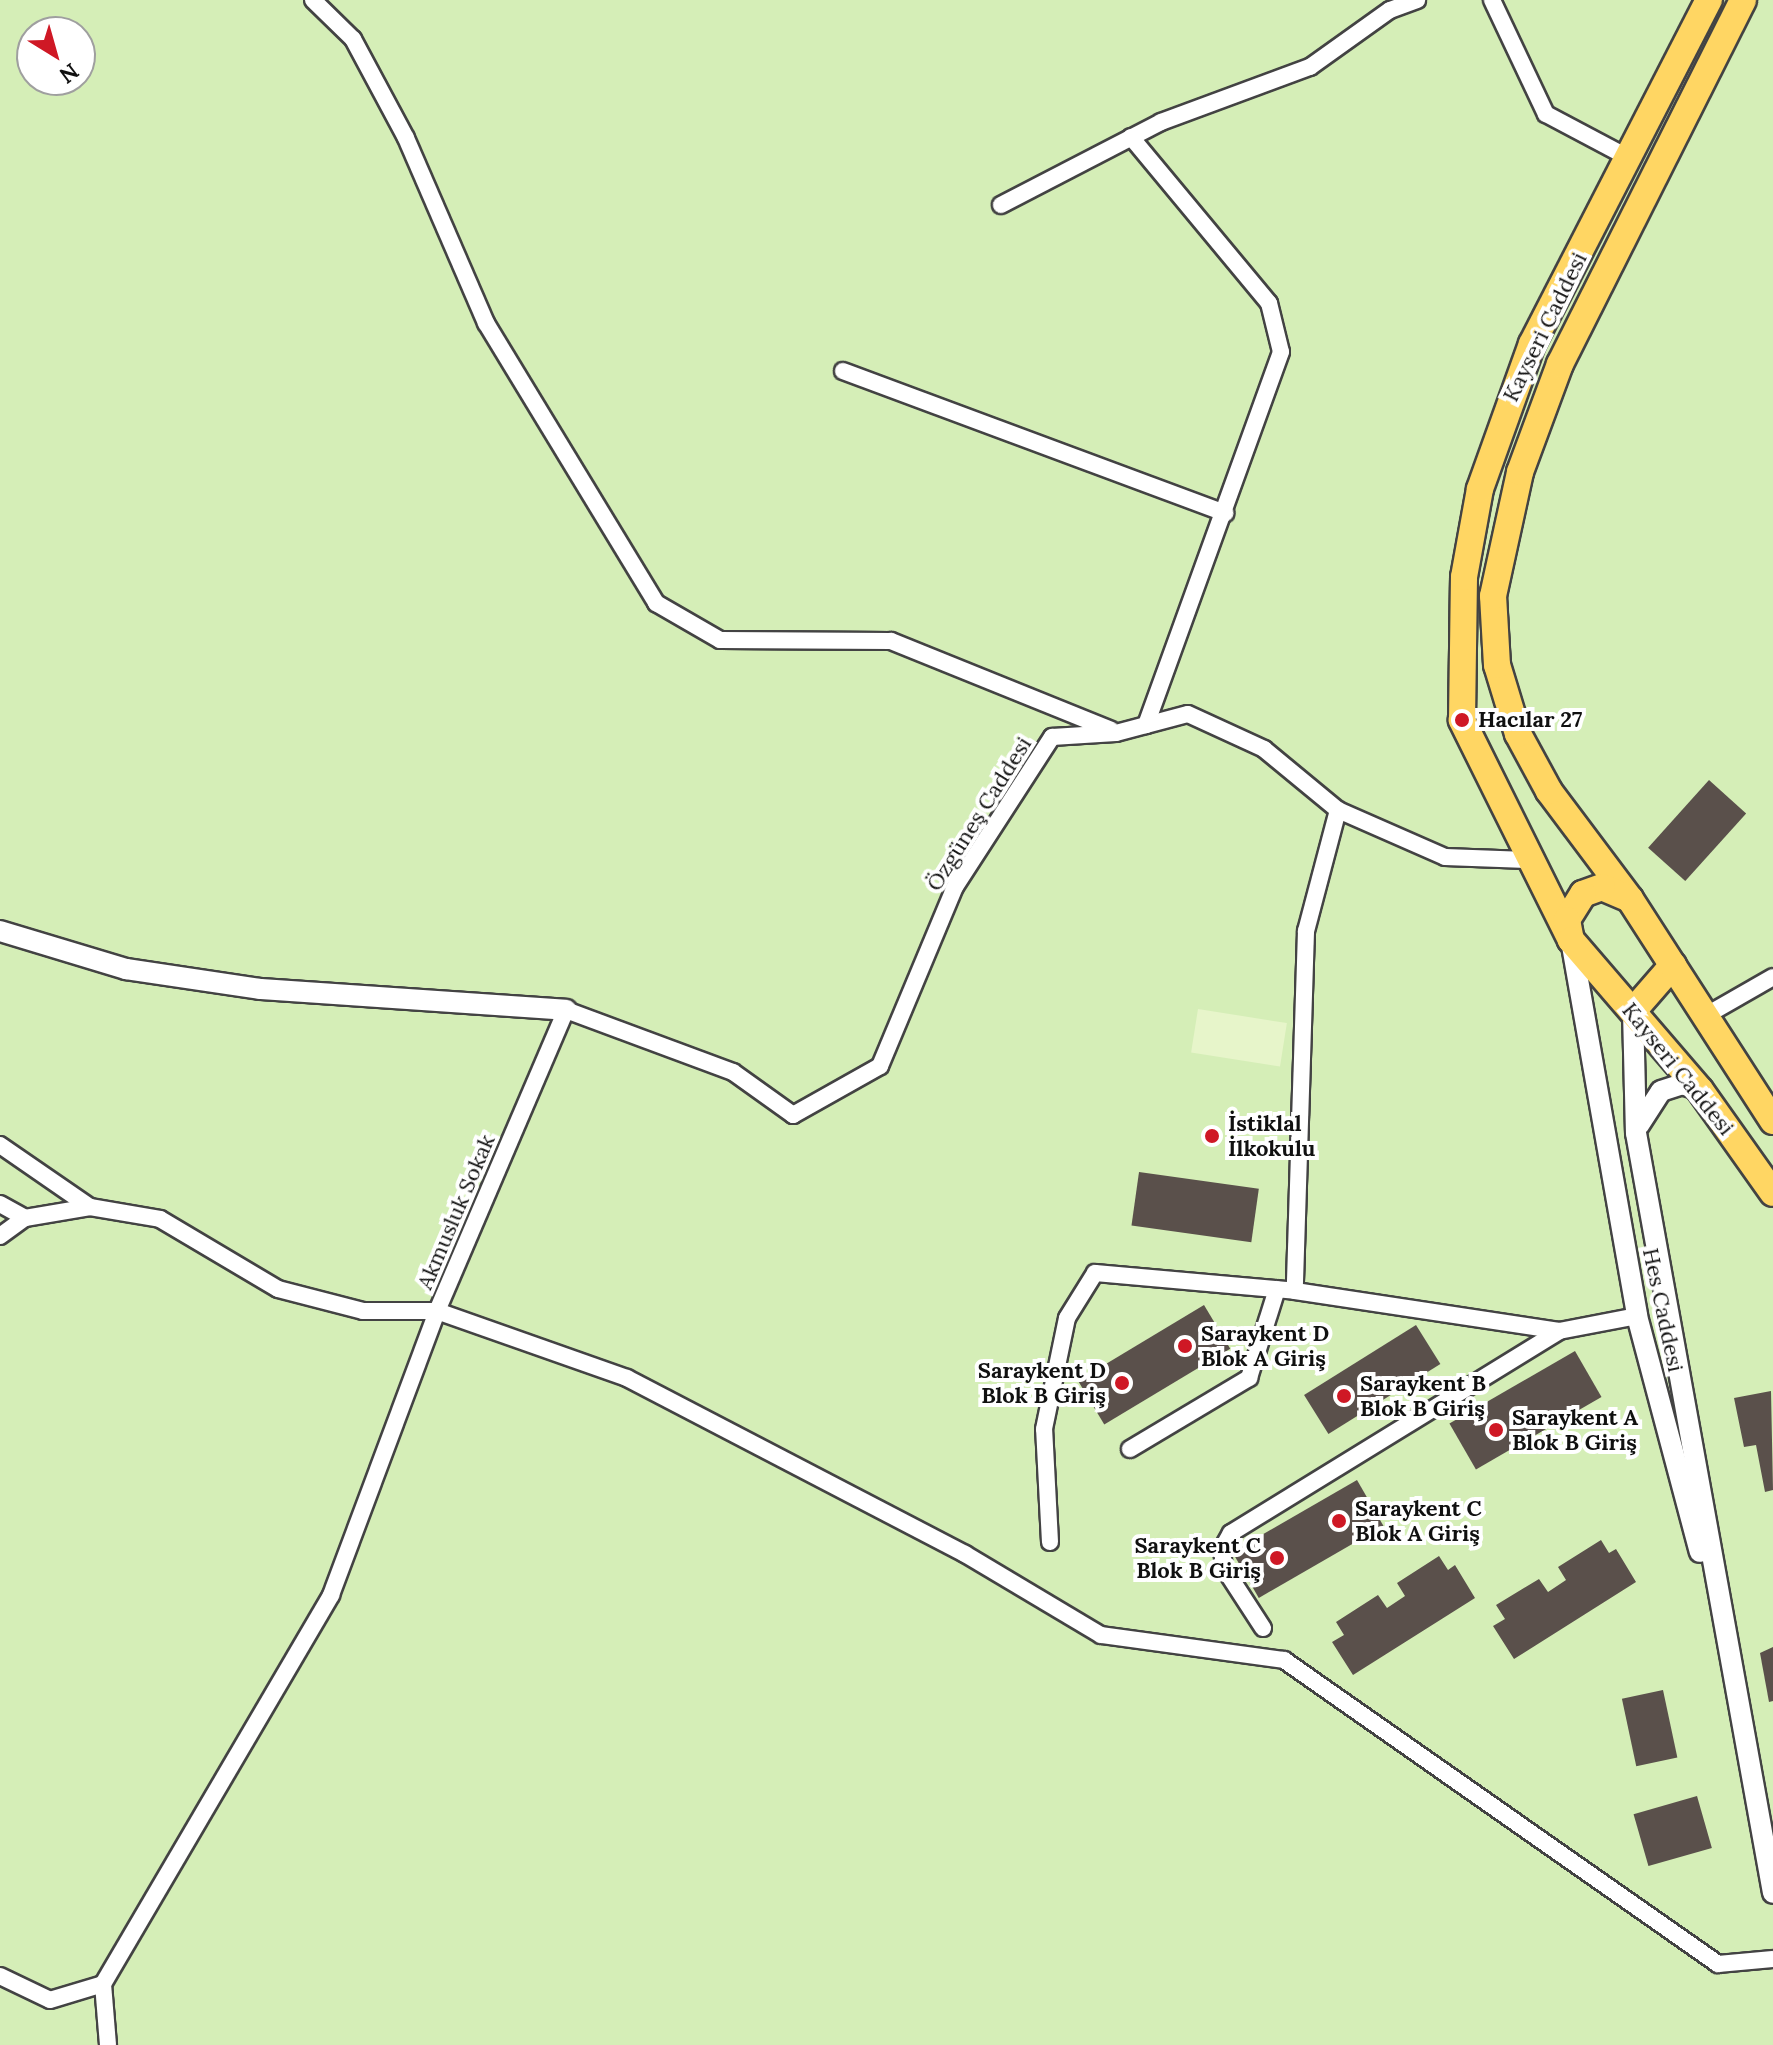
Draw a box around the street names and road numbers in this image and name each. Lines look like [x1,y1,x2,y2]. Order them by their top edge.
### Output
street label: Kayseri Caddesi [1497,248,1593,406]
street label: Özgüneş Caddesi [921,732,1037,896]
street label: Kayseri Caddesi [1617,997,1739,1141]
street label: Akmusluk Sokak [411,1131,501,1293]
street label: Hes Caddesi [1637,1246,1689,1374]

